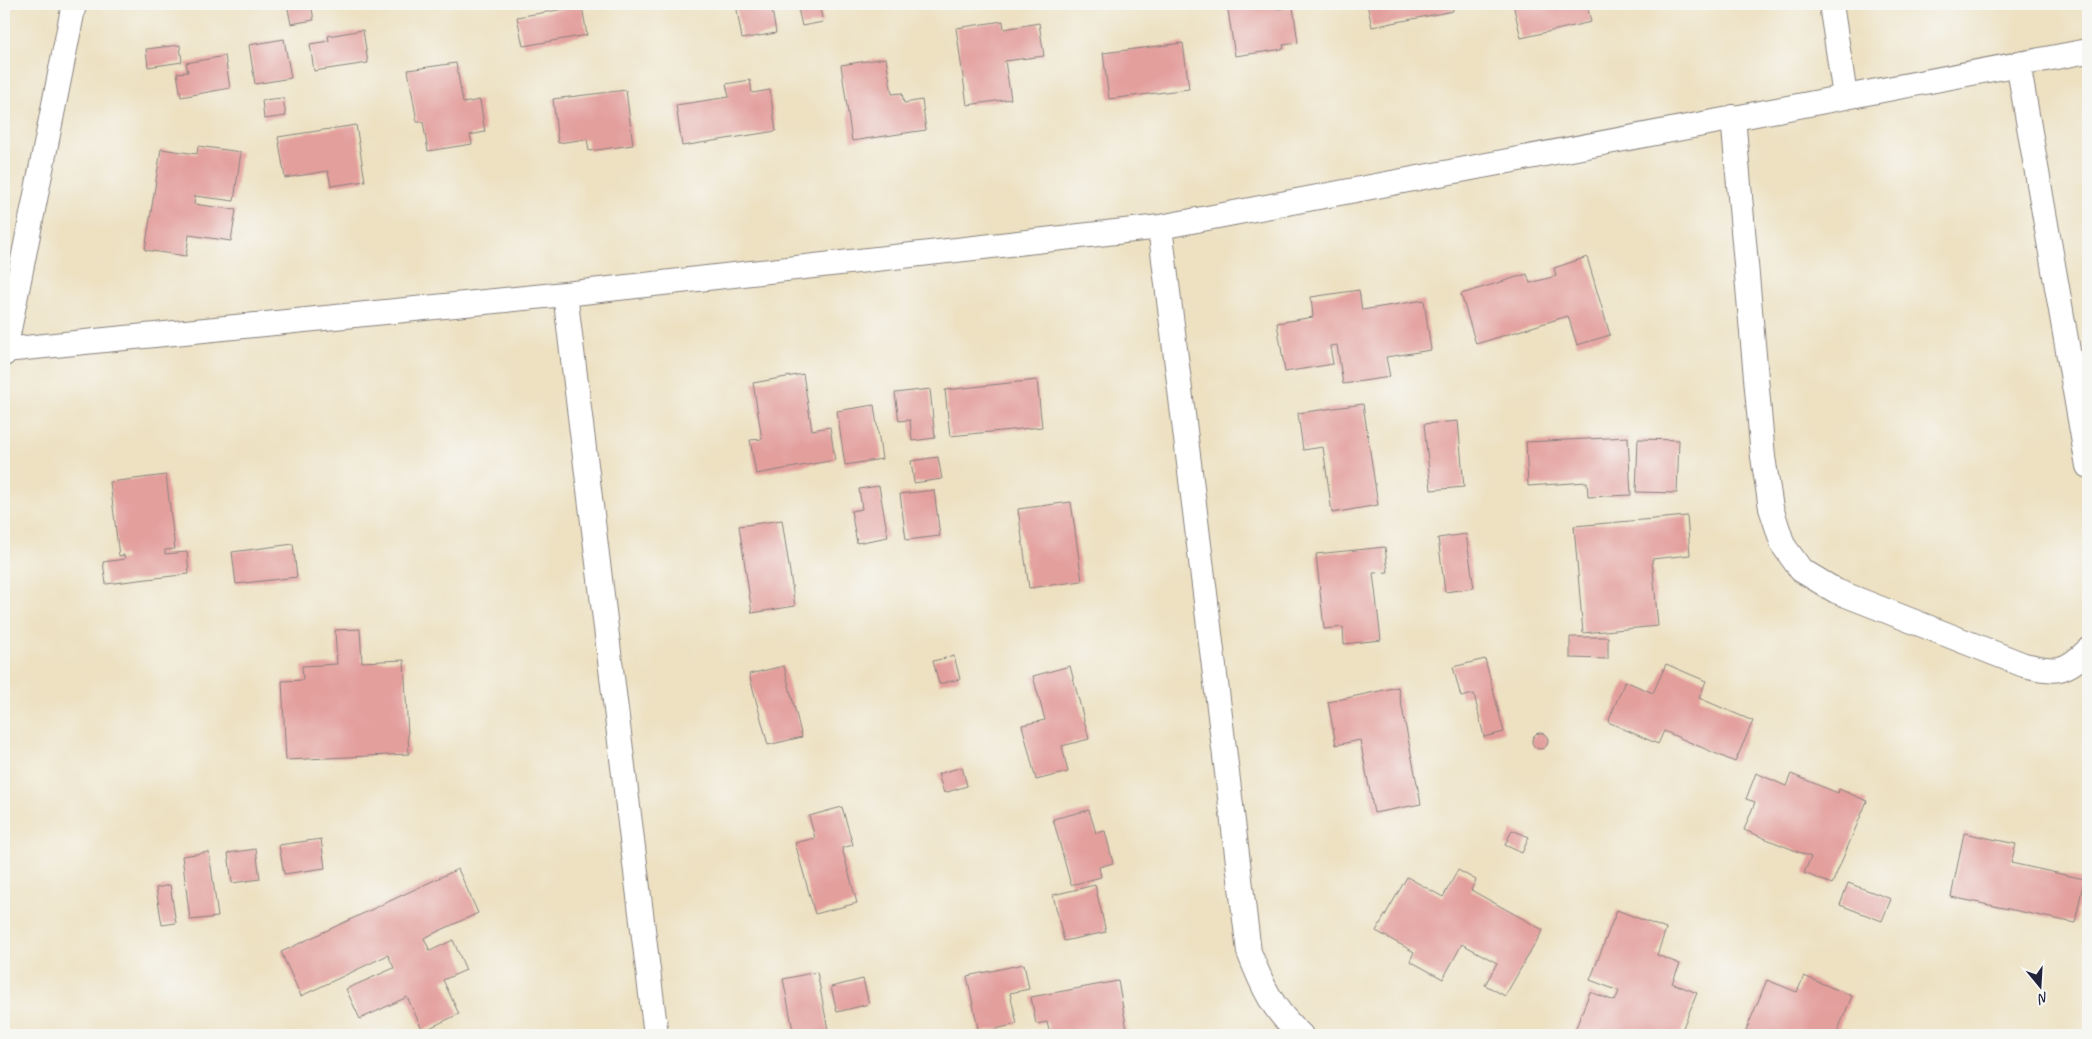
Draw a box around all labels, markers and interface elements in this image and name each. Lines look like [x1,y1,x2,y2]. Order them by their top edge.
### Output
north arrow [2014,962,2064,1012]
text: N [2035,988,2051,1008]

